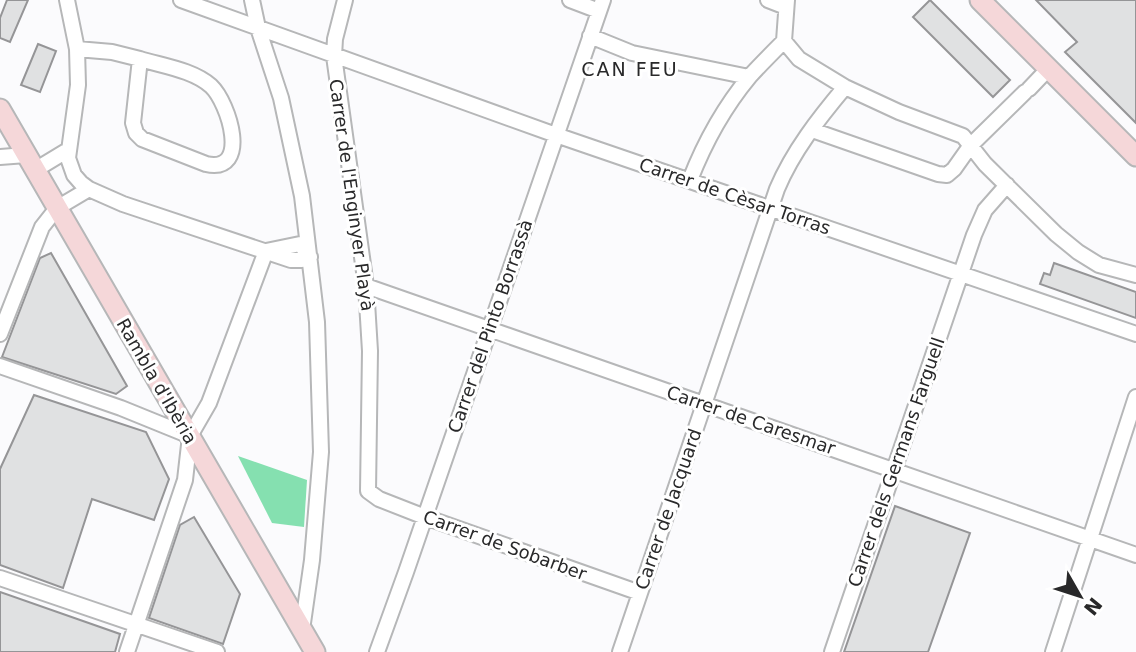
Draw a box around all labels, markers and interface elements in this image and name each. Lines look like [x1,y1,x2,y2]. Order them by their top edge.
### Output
district label: CAN FEU [581,58,679,80]
street label: Carrer de l'Enginyer Playà [325,78,379,312]
street label: Carrer de Cèsar Torras [636,153,834,239]
street label: Carrer del Pinto Borrassà [444,216,536,436]
street label: Rambla d'Ibèria [113,314,201,448]
street label: Carrer dels Germans Farguell [843,335,949,589]
street label: Carrer de Caresmar [664,381,839,459]
street label: Carrer de Jacquard [631,426,705,592]
street label: Carrer de Sobarber [420,506,590,585]
north arrow [1045,561,1115,631]
text: N [1080,594,1107,620]

